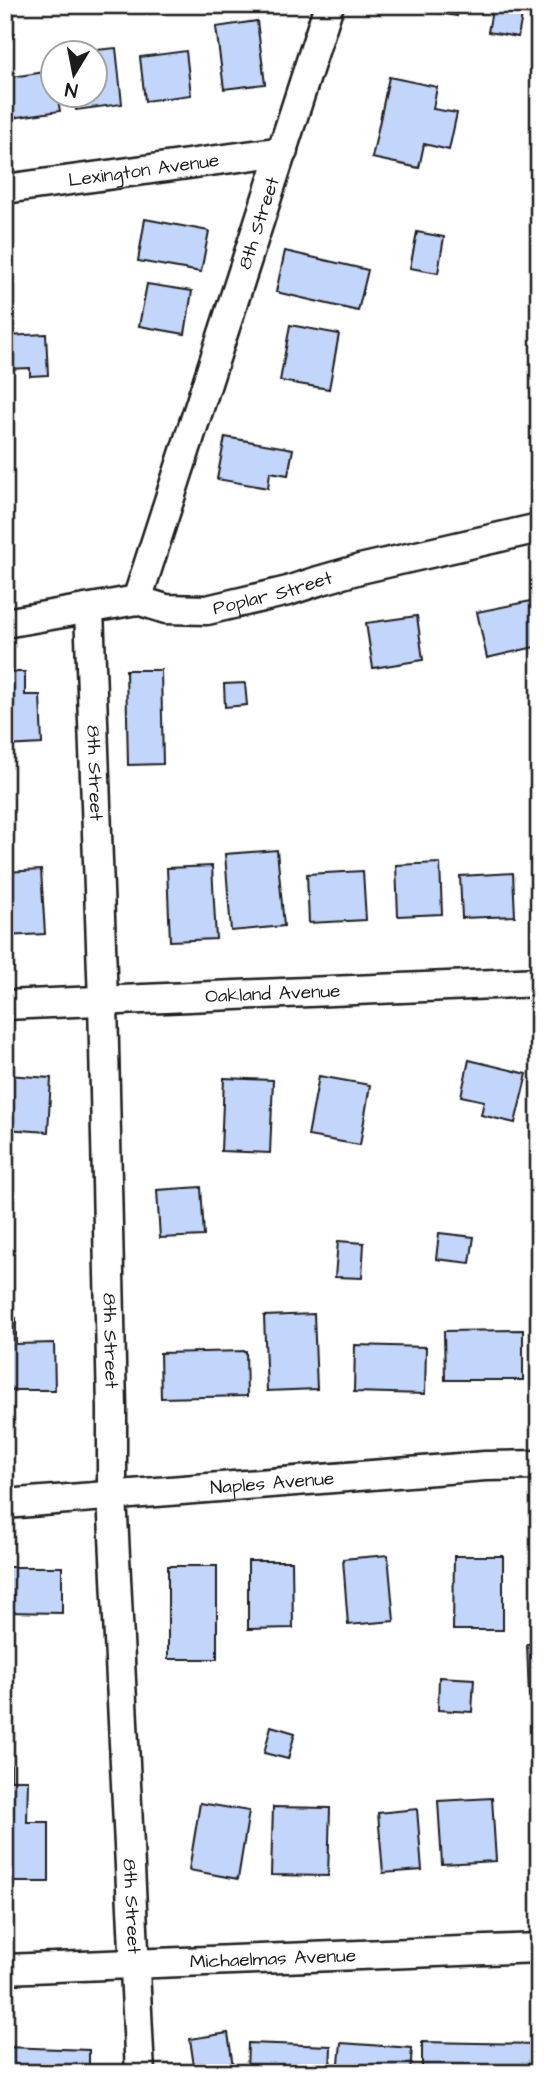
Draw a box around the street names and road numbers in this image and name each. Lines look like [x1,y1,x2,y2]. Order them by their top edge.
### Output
street label: Lexington Avenue [67,146,221,194]
street label: 8th Street [231,173,286,273]
street label: Poplar Street [210,564,336,622]
street label: 8th Street [80,725,110,822]
street label: Oakland Avenue [205,977,341,1010]
street label: 8th Street [96,1293,125,1389]
street label: Naples Avenue [209,1464,335,1501]
street label: 8th Street [116,1858,148,1955]
street label: Michaelmas Avenue [189,1942,356,1975]

